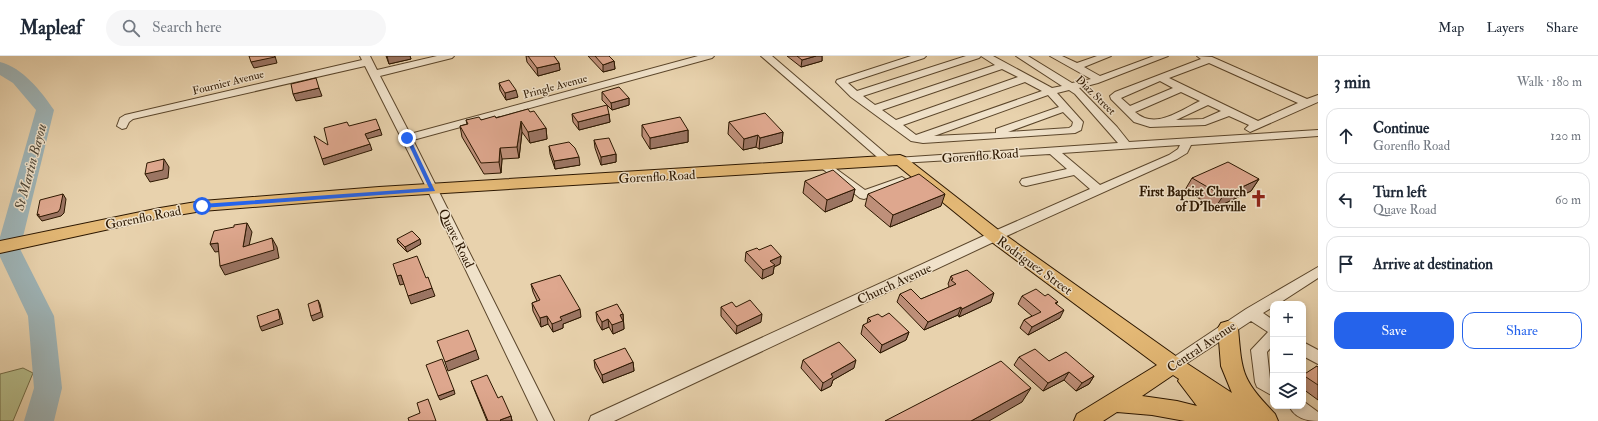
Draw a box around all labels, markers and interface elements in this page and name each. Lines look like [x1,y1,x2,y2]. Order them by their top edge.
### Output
search box [106,10,386,46]
text: Mapleaf [20,16,82,40]
icon: search [120,17,142,39]
text: Search here [152,18,222,37]
text: Map [1438,19,1464,36]
text: Layers [1486,19,1524,36]
text: Share [1546,19,1578,36]
street label: Fournier Avenue [191,67,266,98]
street label: Pringle Avenue [522,72,589,101]
text: 3 min [1334,72,1371,93]
street label: Diaz Street [1073,73,1119,118]
text: Walk · 180 m [1517,74,1582,90]
text: Continue [1373,119,1429,138]
water label: St Martin Bayou [10,122,50,213]
icon: ahead [1335,125,1357,147]
text: 120 m [1550,128,1581,144]
route end [398,129,416,147]
text: Gorenflo Road [1373,138,1450,154]
street label: Gorenflo Road [941,145,1020,167]
street label: Gorenflo Road [618,167,697,187]
text: Turn left [1373,183,1427,202]
place label: First Baptist Church of D'Iberville [1139,184,1247,215]
church icon: First Baptist Church of D'Iberville [1249,188,1269,208]
icon: left [1335,189,1357,211]
text: 60 m [1555,192,1581,208]
route start [193,197,211,215]
text: Quave Road [1373,202,1437,218]
street label: Gorenflo Road [104,203,183,233]
street label: Quave Road [435,206,478,271]
street label: Rodriguez Street [994,233,1075,298]
icon: arrive [1335,253,1357,275]
text: Arrive at destination [1373,255,1493,274]
street label: Church Avenue [855,259,935,308]
map controls [1270,301,1306,409]
button: + [1270,301,1306,337]
button: Save [1334,312,1454,349]
button: Share [1462,312,1582,349]
street label: Central Avenue [1164,318,1240,376]
button: − [1270,337,1306,373]
button: layers [1270,373,1306,409]

